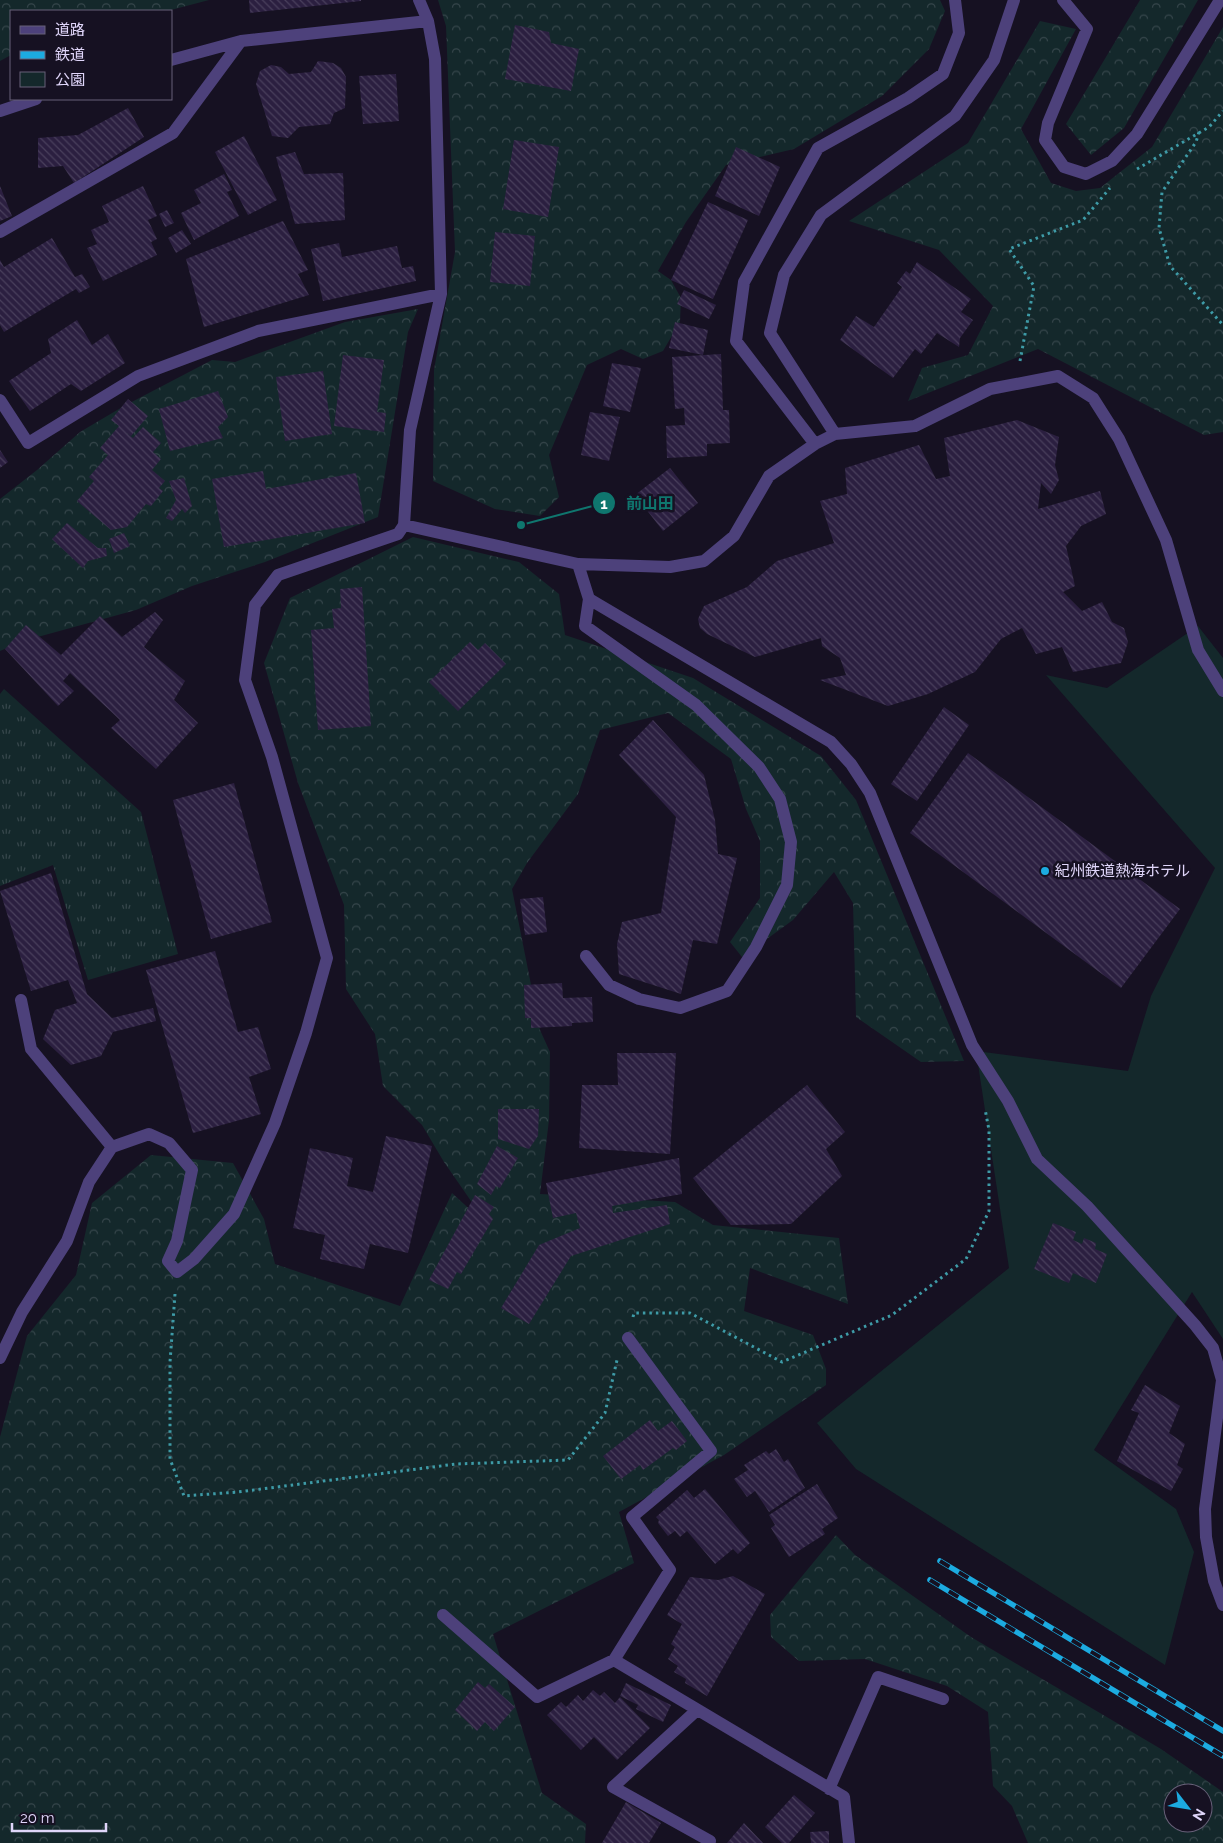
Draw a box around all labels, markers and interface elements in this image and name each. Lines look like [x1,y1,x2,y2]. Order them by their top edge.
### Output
legend [10,10,172,100]
text: 道路 [55,21,85,39]
text: 鉄道 [55,46,85,64]
text: 公園 [55,71,85,89]
callout: 前山田 [591,488,684,519]
text: 前山田 [626,494,674,513]
text: 1 [600,495,608,513]
place label: 紀州鉄道熱海ホテル [1055,862,1190,880]
marker: 紀州鉄道熱海ホテル [1039,865,1051,877]
north arrow [1163,1783,1213,1833]
scale bar [12,1800,106,1832]
text: N [1190,1806,1209,1823]
text: 20 m [20,1809,55,1827]

